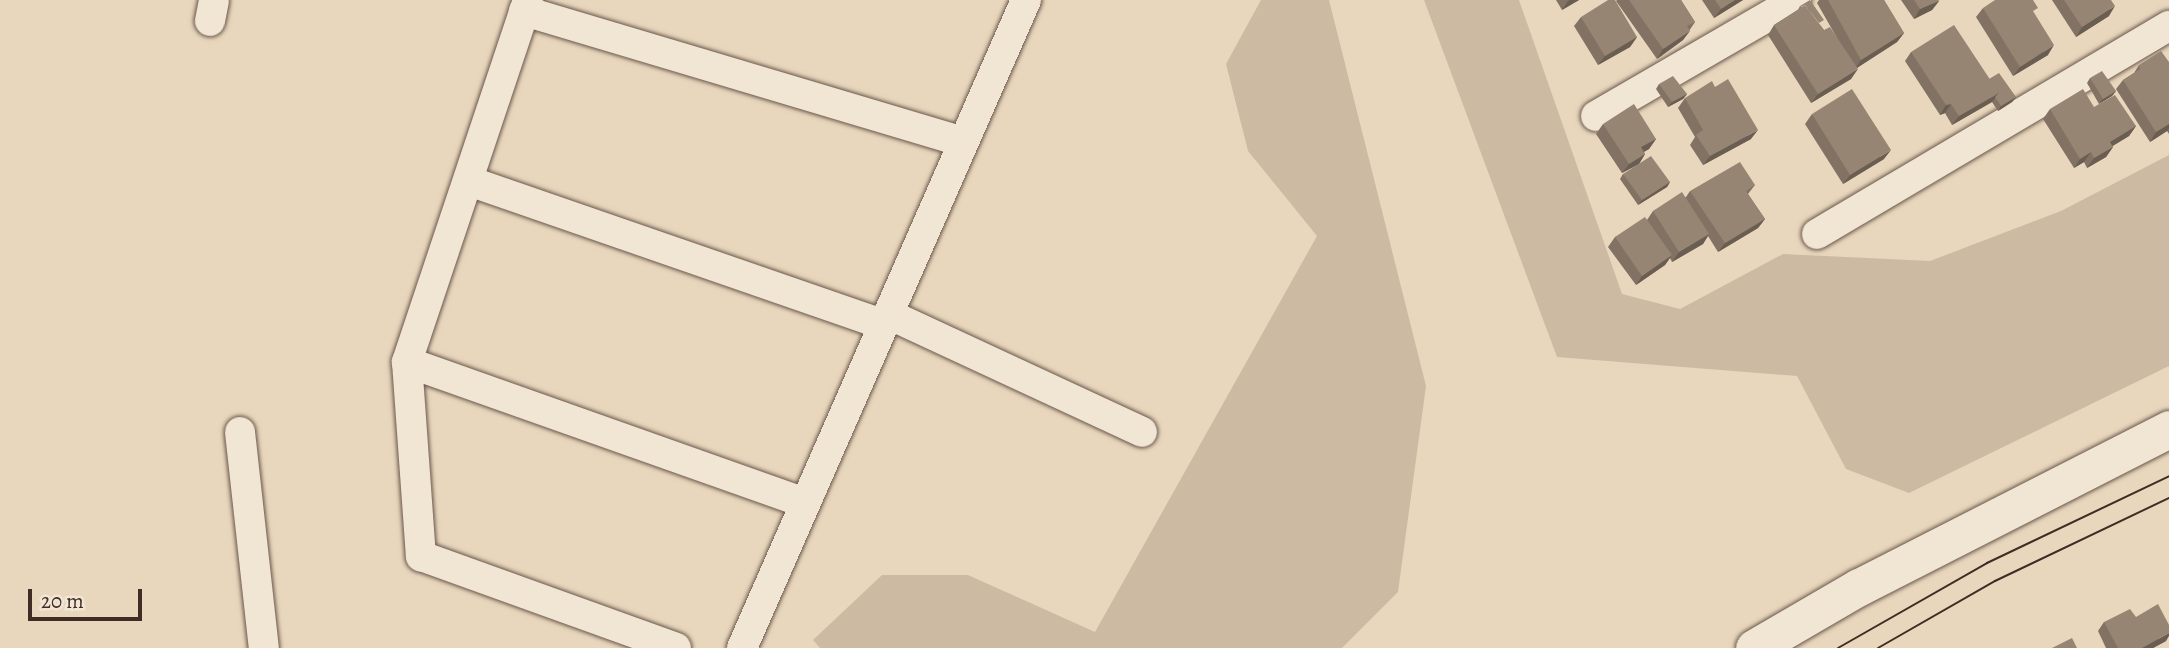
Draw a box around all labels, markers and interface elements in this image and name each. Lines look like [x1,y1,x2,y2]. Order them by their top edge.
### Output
scale bar [32,574,145,618]
text: 20 m [41,587,84,615]

